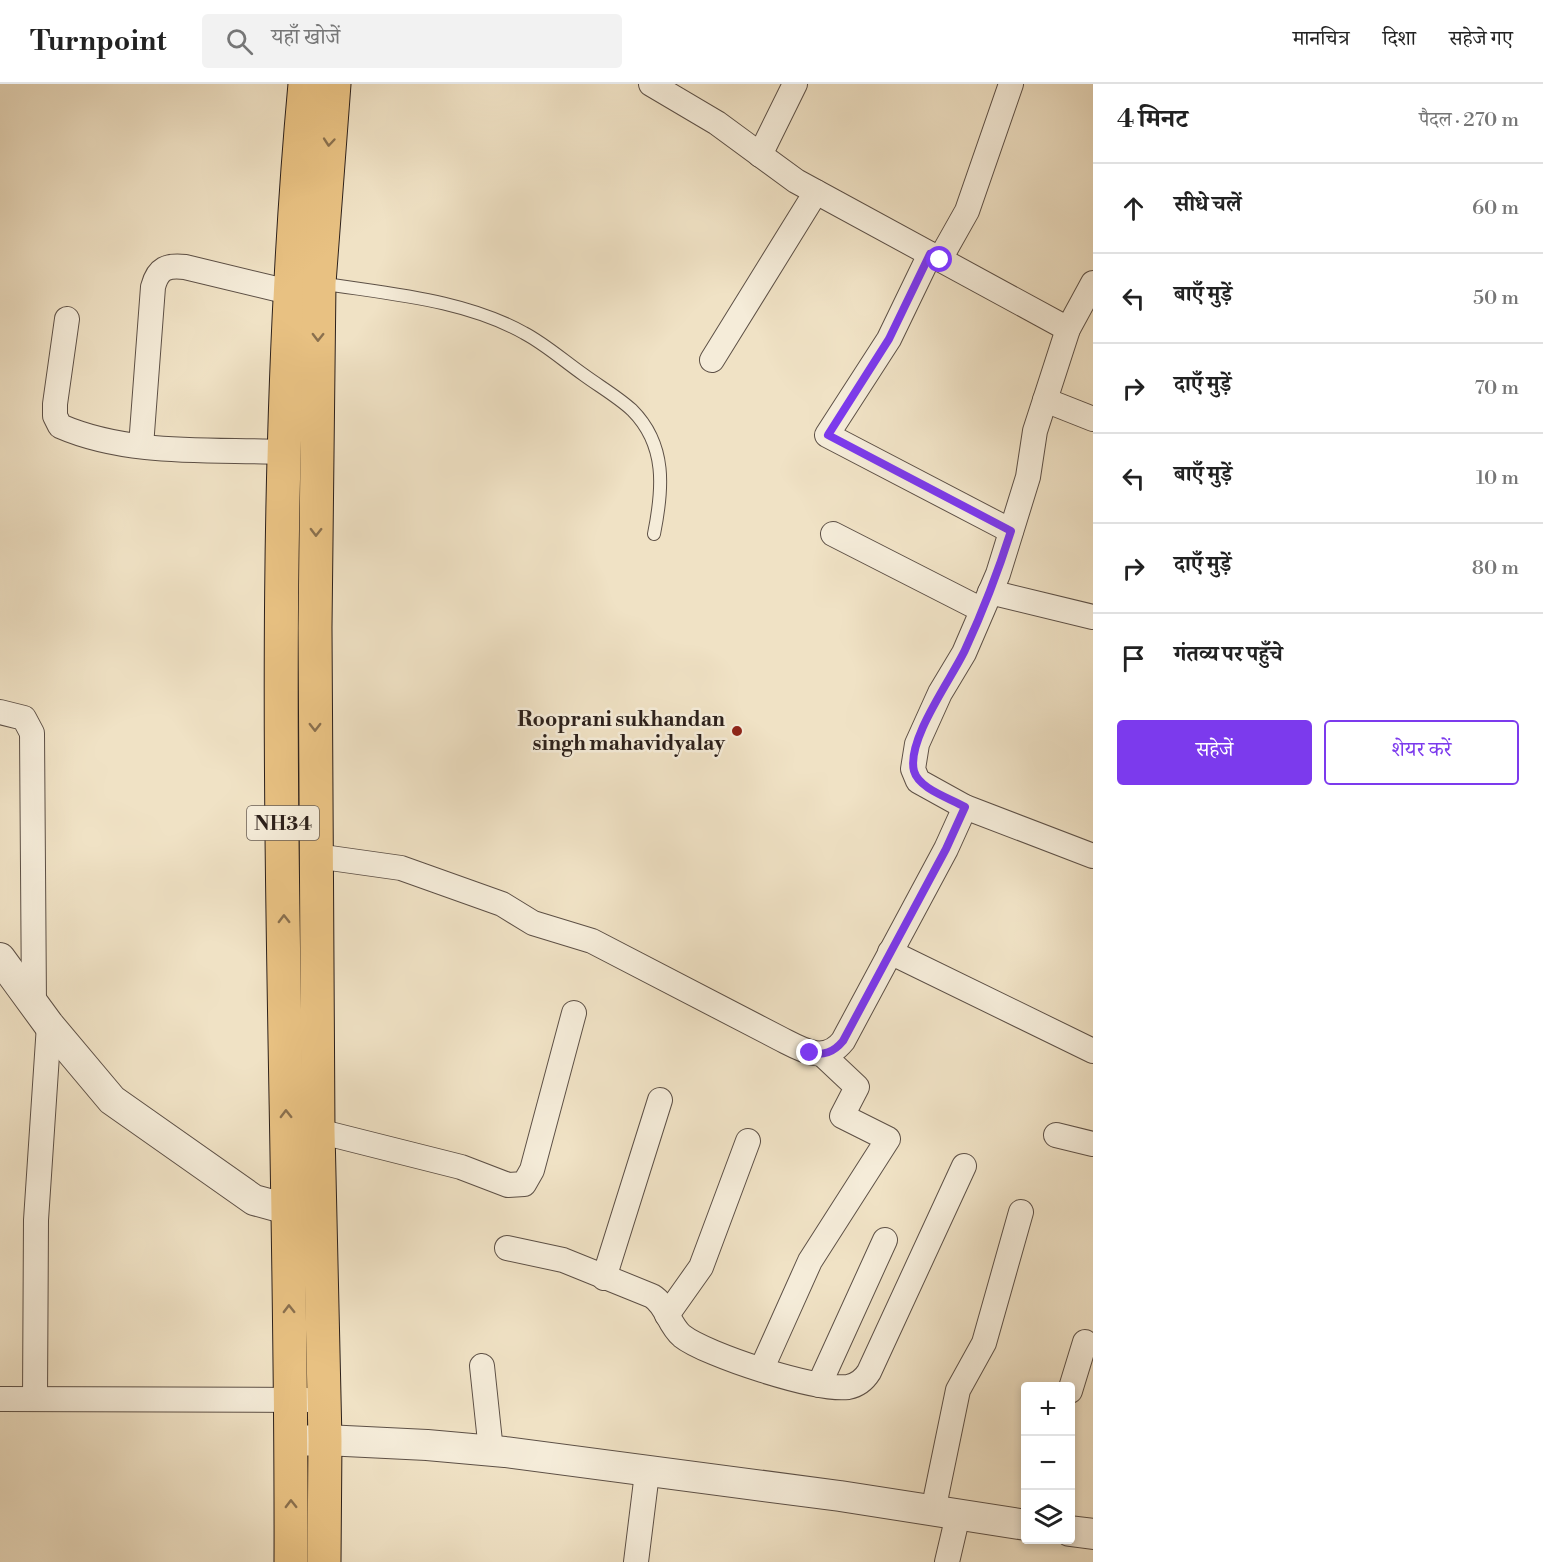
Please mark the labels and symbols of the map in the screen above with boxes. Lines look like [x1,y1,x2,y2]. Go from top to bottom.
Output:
one-way arrow [323,138,336,147]
route start [926,246,952,272]
one-way arrow [312,332,324,341]
one-way arrow [309,527,322,536]
place label: Rooprani sukhandan singh mahavidyalay [517,707,725,757]
one-way arrow [309,722,322,731]
marker: Rooprani sukhandan singh mahavidyalay [730,724,744,738]
road number: NH34 [247,806,319,840]
one-way arrow [278,914,290,923]
route end [796,1039,822,1065]
one-way arrow [280,1109,292,1118]
one-way arrow [282,1304,295,1313]
one-way arrow [285,1499,297,1508]

